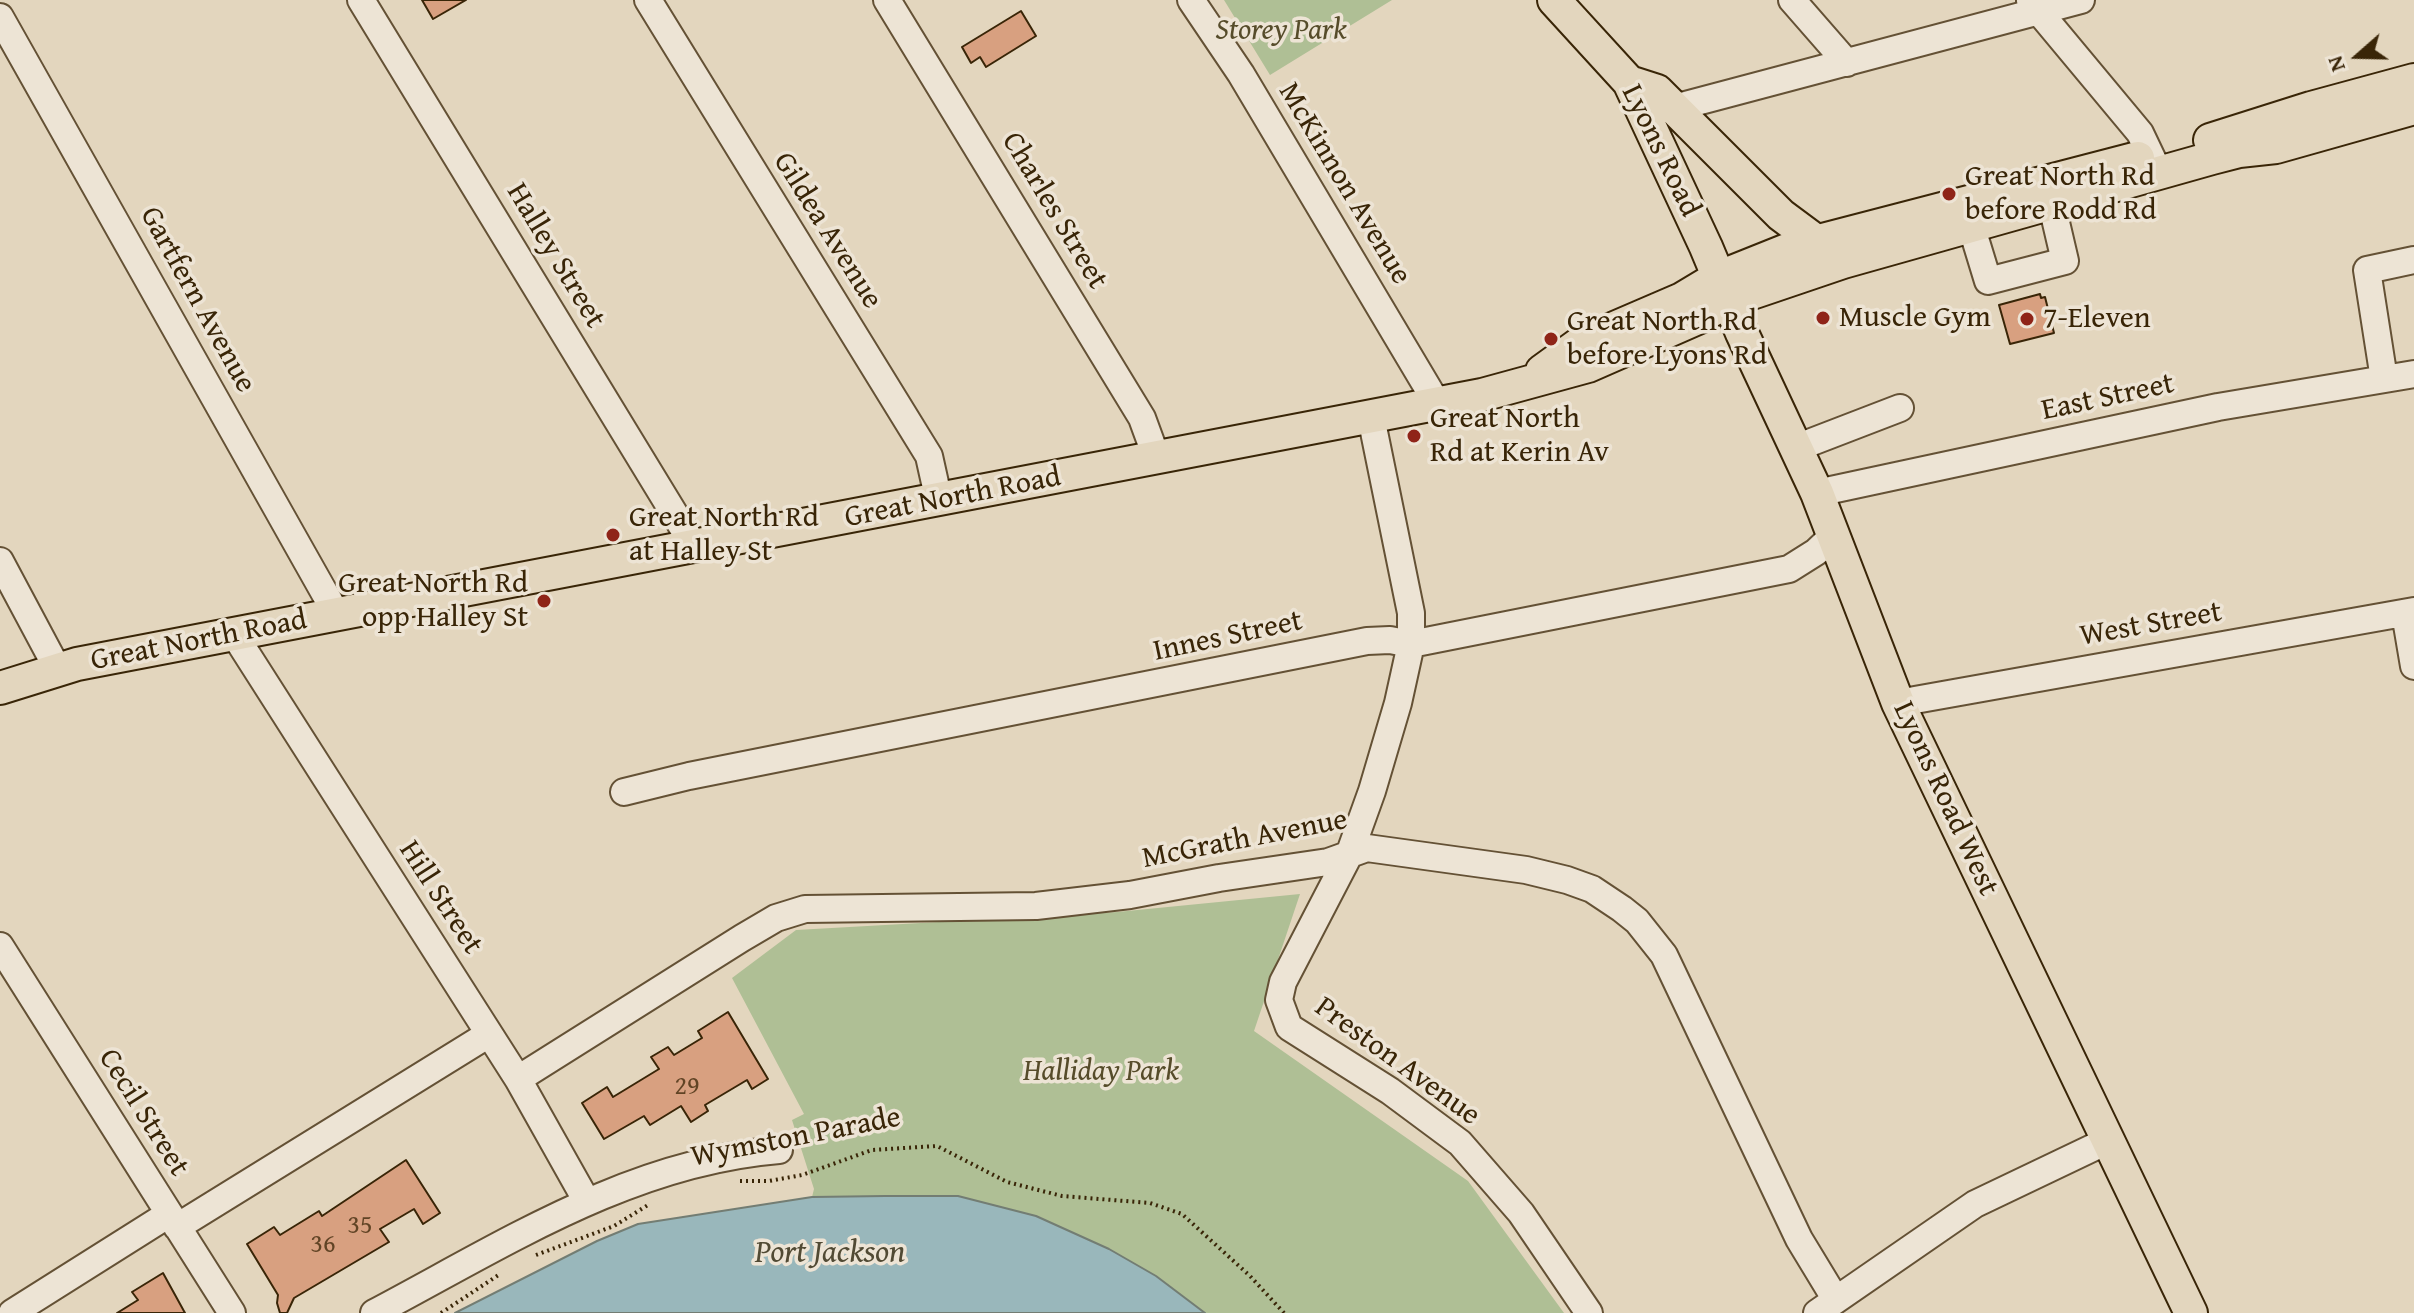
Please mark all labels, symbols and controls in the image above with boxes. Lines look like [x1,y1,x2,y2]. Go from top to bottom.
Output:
park label: Storey Park [1215,13,1347,49]
north arrow [2318,16,2398,96]
text: N [2318,52,2353,77]
street label: McKinnon Avenue [1270,77,1418,291]
street label: Lyons Road [1613,79,1707,223]
street label: Charles Street [993,126,1115,296]
street label: Gildea Avenue [765,146,889,316]
place label: Great North Rd before Rodd Rd [1965,159,2157,230]
street label: Halley Street [498,177,612,335]
marker: Great North Rd before Rodd Rd [1940,185,1958,203]
street label: Gartfern Avenue [131,201,263,399]
place label: Muscle Gym [1839,300,1991,336]
place label: 7-Eleven [2043,301,2151,337]
place label: Great North Rd before Lyons Rd [1567,304,1767,374]
marker: Muscle Gym [1814,309,1832,327]
marker: 7-Eleven [2018,310,2036,328]
marker: Great North Rd before Lyons Rd [1542,330,1560,348]
street label: East Street [2039,366,2177,430]
place label: Great North Rd at Kerin Av [1430,401,1609,472]
marker: Great North Rd at Kerin Av [1405,427,1423,445]
street label: Great North Road [842,459,1064,537]
place label: Great North Rd at Halley St [629,500,819,570]
marker: Great North Rd at Halley St [604,526,622,544]
place label: Great North Rd opp Halley St [338,566,528,636]
marker: Great North Rd opp Halley St [535,592,553,610]
street label: West Street [2077,595,2225,655]
street label: Great North Road [88,602,310,680]
street label: Innes Street [1150,604,1306,670]
street label: Lyons Road West [1884,696,2006,902]
street label: McGrath Avenue [1139,802,1351,878]
street label: Hill Street [390,835,490,961]
street label: Preston Avenue [1307,990,1487,1134]
street label: Cecil Street [90,1043,196,1183]
park label: Halliday Park [1023,1054,1179,1090]
house number: 29 [674,1071,700,1103]
street label: Wymston Parade [688,1100,904,1176]
house number: 35 [347,1210,373,1242]
house number: 36 [310,1229,336,1261]
water label: Port Jackson [755,1235,905,1273]

